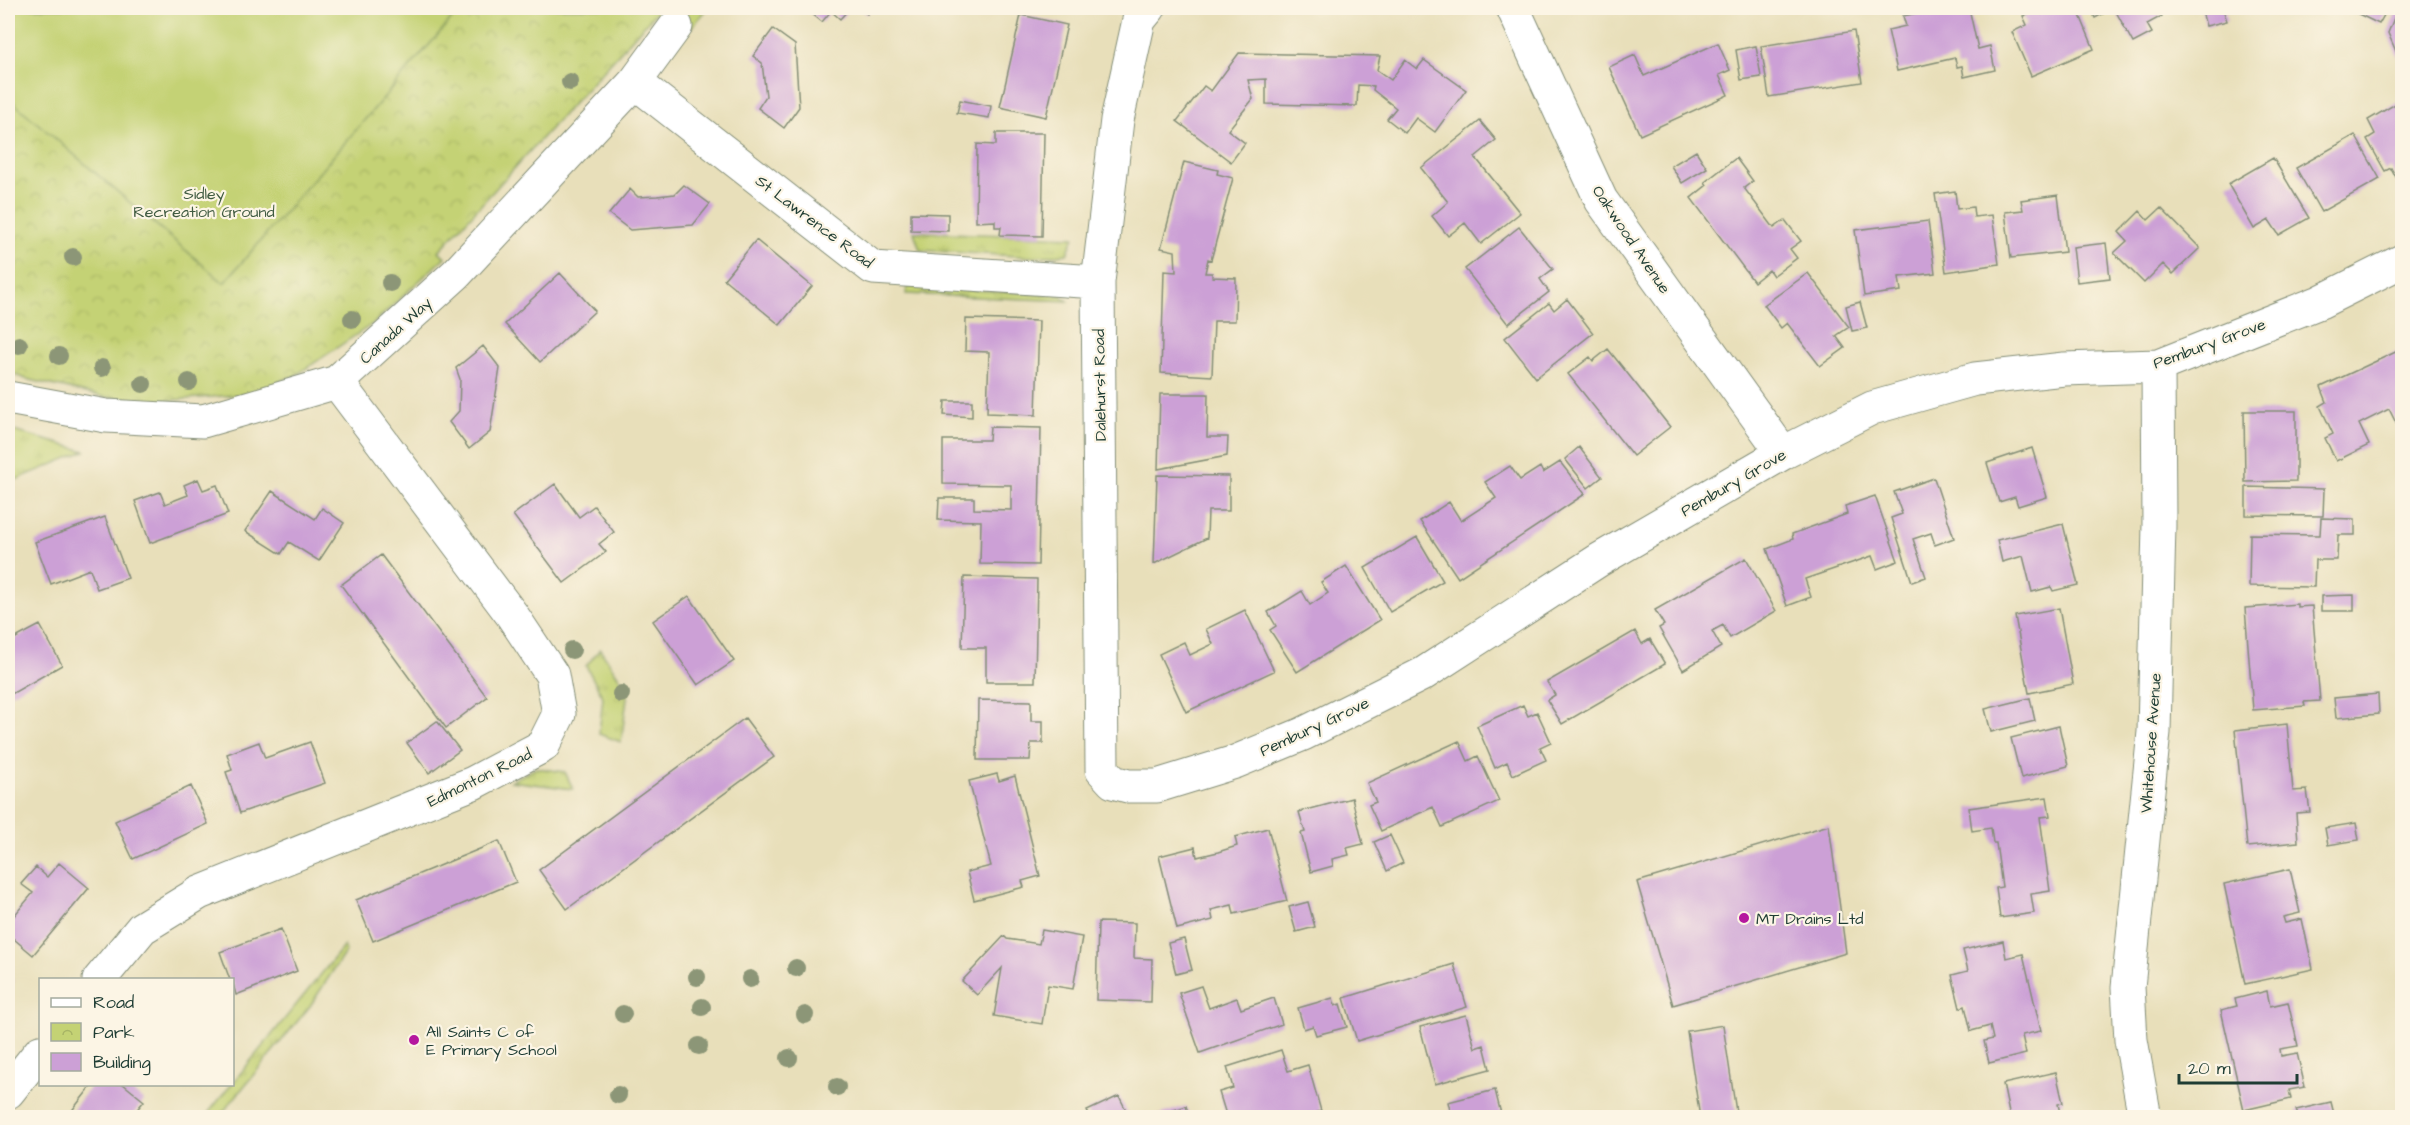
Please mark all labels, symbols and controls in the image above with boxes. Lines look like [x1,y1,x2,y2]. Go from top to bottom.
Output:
street label: St Lawrence Road [751,170,878,274]
street label: Oakwood Avenue [1587,181,1676,298]
park label: Sidley Recreation Ground [133,183,275,223]
street label: Canada Way [355,292,437,370]
street label: Pembury Grove [2150,313,2269,375]
street label: Dalehurst Road [1088,329,1112,441]
street label: Pembury Grove [1677,444,1791,523]
street label: Whitehouse Avenue [2135,672,2167,814]
street label: Pembury Grove [1256,692,1373,763]
street label: Edmonton Road [423,743,535,813]
place label: MT Drains Ltd [1756,908,1864,930]
marker: MT Drains Ltd [1737,911,1751,925]
legend [39,978,234,1086]
text: Road [93,990,134,1015]
text: Park [93,1020,135,1045]
place label: All Saints C of E Primary School [426,1021,557,1062]
marker: All Saints C of E Primary School [407,1033,421,1047]
scale bar [2179,1047,2298,1085]
text: Building [93,1050,151,1076]
text: 20 m [2188,1056,2231,1081]

